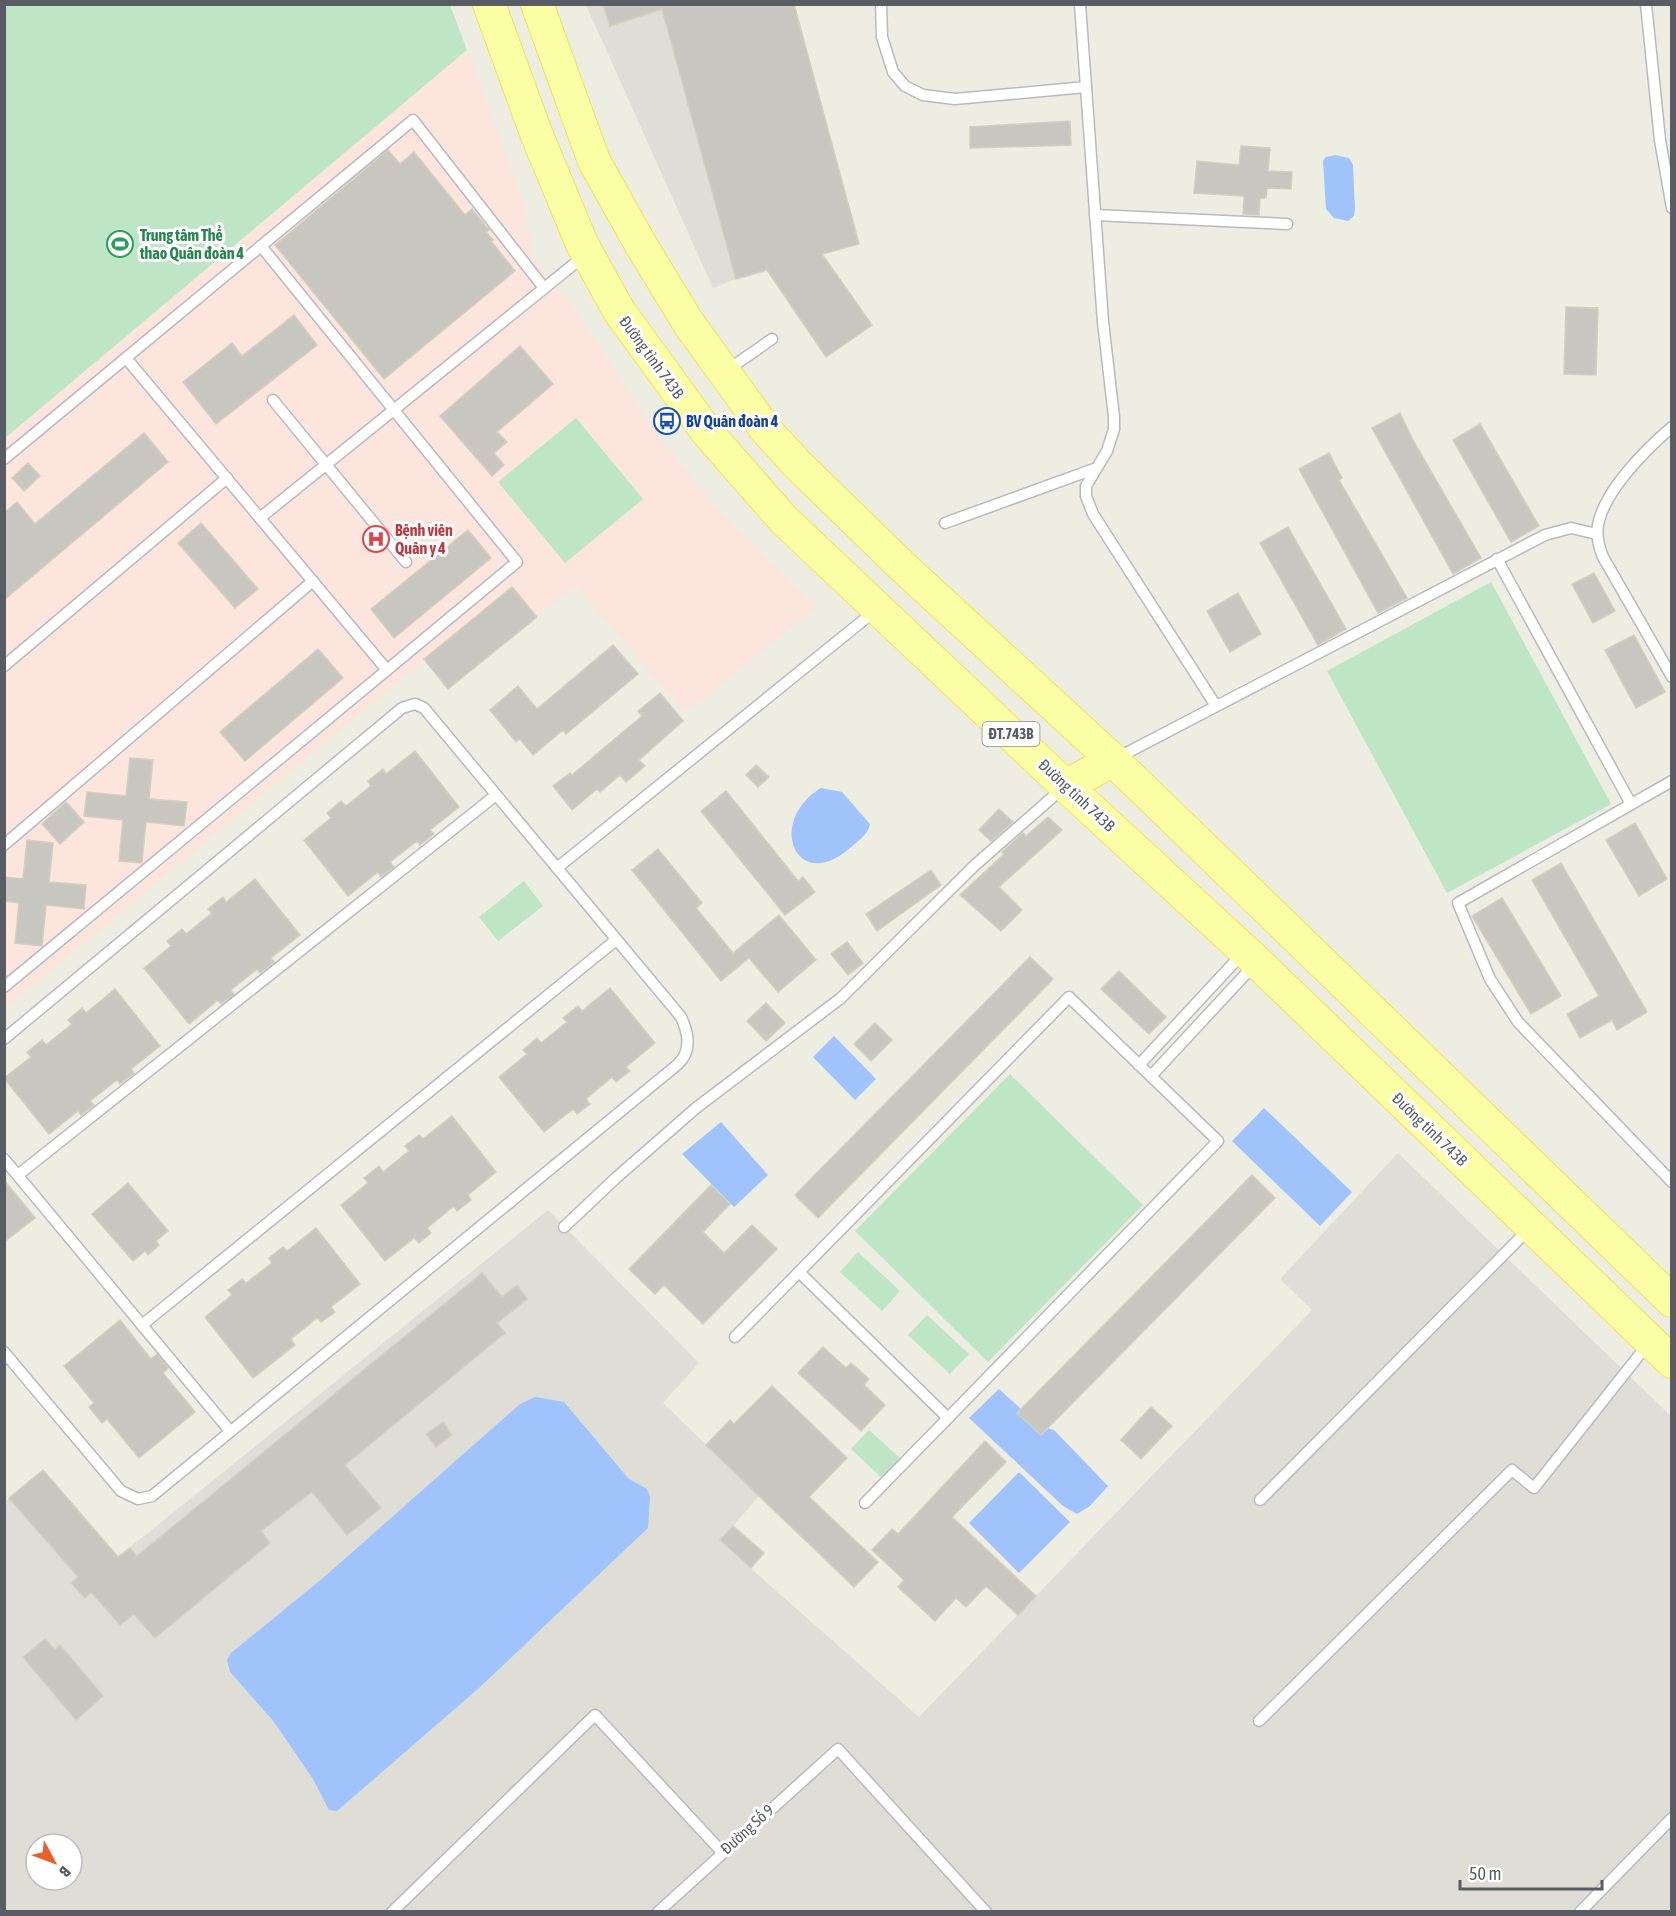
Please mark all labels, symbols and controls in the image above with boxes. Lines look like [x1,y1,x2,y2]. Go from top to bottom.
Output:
place label: Trung tâm Thể thao Quân đoàn 4 [139,225,245,262]
sports icon: Trung tâm Thể thao Quân đoàn 4 [105,229,135,259]
street label: Đường tỉnh 743B [615,312,688,403]
bus stop icon: BV Quân đoàn 4 [652,406,682,436]
place label: BV Quân đoàn 4 [686,412,779,430]
place label: Bệnh viên Quân y 4 [395,521,453,557]
hospital icon: Bệnh viên Quân y 4 [361,524,391,554]
road number: ĐT.743B [982,722,1040,746]
street label: Đường tỉnh 743B [1035,755,1119,836]
street label: Đường tỉnh 743B [1388,1089,1472,1170]
street label: Đường Số 9 [716,1800,778,1858]
north arrow [24,1832,84,1892]
scale bar [1460,1853,1602,1891]
text: B [56,1863,75,1881]
text: 50 m [1469,1863,1501,1884]

